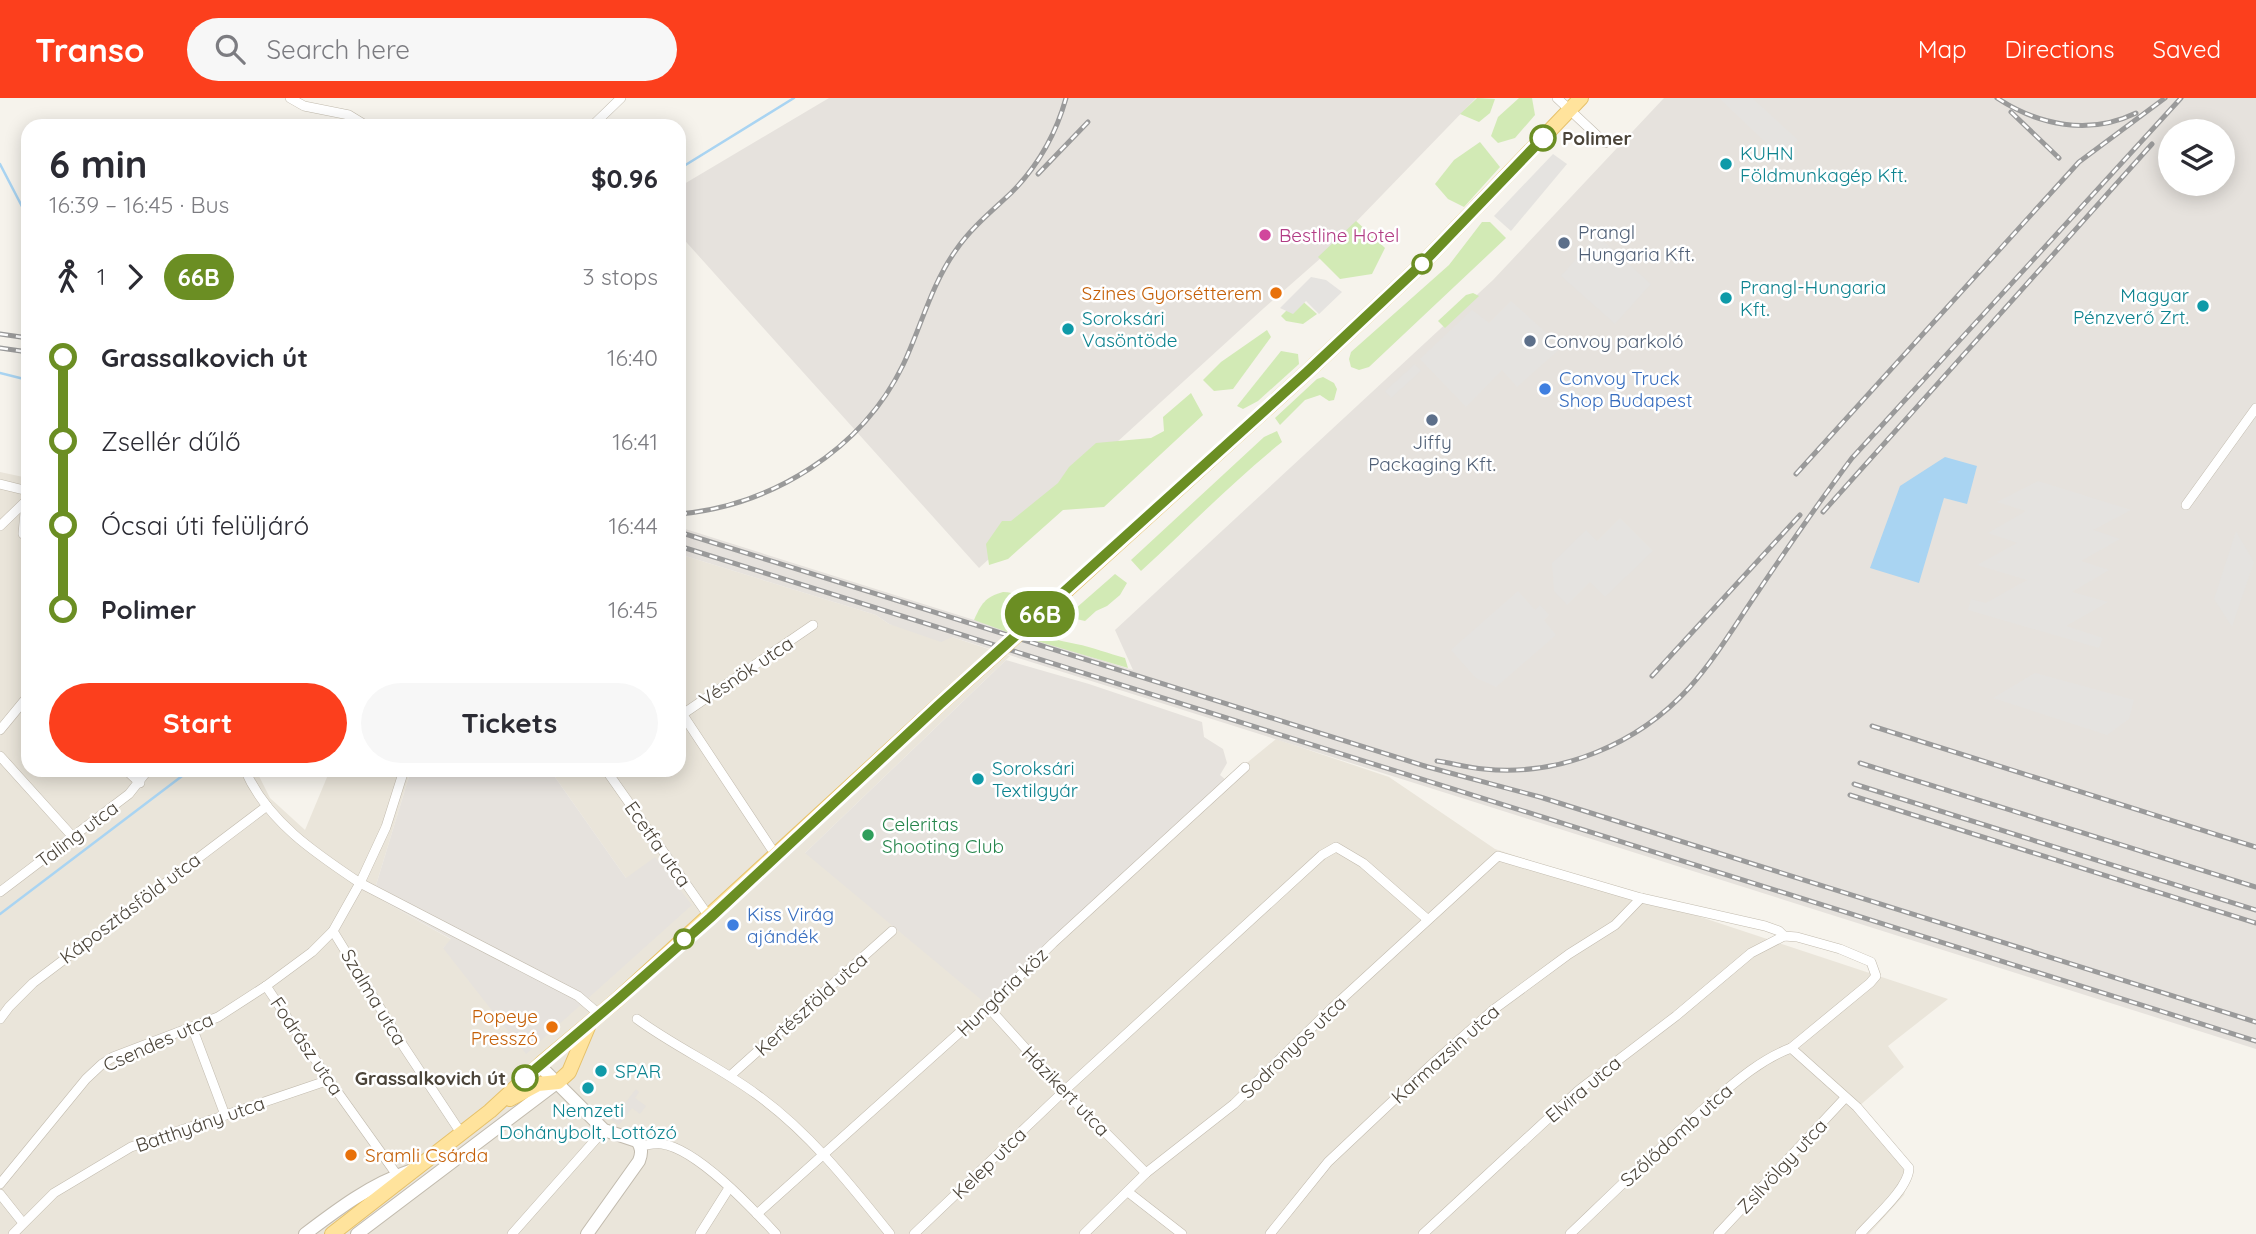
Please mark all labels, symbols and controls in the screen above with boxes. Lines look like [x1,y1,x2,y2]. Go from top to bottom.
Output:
search box [187,18,677,81]
text: Transo [35,29,145,70]
icon: search [211,30,249,68]
text: Search here [267,33,410,66]
text: Map [1918,34,1967,64]
text: Directions [2005,34,2115,64]
text: Saved [2153,34,2221,64]
map controls [2158,119,2235,196]
button: layers [2158,119,2235,196]
marker: Polimer [1530,125,1556,151]
place label: Polimer [1562,126,1632,150]
text: 6 min [49,140,147,188]
place label: KUHN Földmunkagép Kft. [1740,141,1907,187]
marker: KUHN Földmunkagép Kft. [1718,156,1734,172]
text: $0.96 [591,162,658,195]
text: 16:39 – 16:45 · Bus [49,190,229,219]
place label: Prangl Hungaria Kft. [1578,220,1694,266]
place label: Bestline Hotel [1279,223,1399,247]
marker: Bestline Hotel [1257,227,1273,243]
marker: Prangl Hungaria Kft. [1556,235,1572,251]
unlabelled marker [1412,254,1432,274]
icon: walk [49,258,87,296]
icon: forward [116,258,154,296]
text: 1 [97,262,106,291]
text: 66B [178,262,220,292]
text: 3 stops [583,262,658,291]
place label: Prangl-Hungaria Kft. [1740,275,1886,321]
place label: Szines Gyorsétterem [1082,281,1262,305]
place label: Magyar Pénzverő Zrt. [2073,283,2190,329]
marker: Szines Gyorsétterem [1268,285,1284,301]
marker: Prangl-Hungaria Kft. [1718,290,1734,306]
marker: Magyar Pénzverő Zrt. [2195,298,2211,314]
place label: Soroksári Vasöntöde [1082,306,1177,352]
marker: Soroksári Vasöntöde [1060,321,1076,337]
place label: Convoy parkoló [1544,329,1684,353]
marker: Convoy parkoló [1522,333,1538,349]
text: Grassalkovich út [101,341,308,374]
text: 16:40 [607,343,658,372]
place label: Convoy Truck Shop Budapest [1559,366,1692,412]
marker: Convoy Truck Shop Budapest [1537,381,1553,397]
marker: Jiffy Packaging Kft. [1424,412,1440,428]
text: Zsellér dűlő [101,425,241,458]
text: 16:41 [612,427,658,456]
place label: Jiffy Packaging Kft. [1368,430,1496,476]
text: Ócsai úti felüljáró [101,509,309,542]
text: 16:44 [609,511,658,540]
line badge: 66B [1000,591,1080,637]
text: Polimer [101,593,196,626]
text: 16:45 [608,595,658,624]
text: 66B [1019,599,1061,629]
street label: Vésnök utca [694,631,798,711]
button: Start [49,683,347,763]
button: Tickets [361,683,658,763]
place label: Soroksári Textilgyár [992,756,1079,802]
marker: Soroksári Textilgyár [970,771,986,787]
street label: Taling utca [31,796,123,872]
street label: Ecetfa utca [620,796,696,892]
place label: Celeritas Shooting Club [882,812,1004,858]
marker: Celeritas Shooting Club [860,827,876,843]
street label: Káposztásföld utca [55,847,205,969]
place label: Kiss Virág ajándék [747,902,834,948]
marker: Kiss Virág ajándék [725,917,741,933]
unlabelled marker [674,929,694,949]
street label: Hungária köz [951,943,1053,1041]
street label: Szalma utca [336,944,412,1050]
street label: Kertészföld utca [750,947,872,1061]
street label: Sodronyos utca [1235,991,1351,1103]
street label: Fodrász utca [265,992,349,1100]
street label: Karmazsin utca [1386,999,1504,1109]
place label: Popeye Presszó [471,1004,538,1050]
street label: Csendes utca [99,1007,217,1077]
marker: Popeye Presszó [544,1019,560,1035]
street label: Házikert utca [1017,1041,1115,1141]
street label: Elvira utca [1540,1051,1626,1127]
place label: SPAR [615,1059,661,1083]
marker: SPAR [593,1063,609,1079]
marker: Grassalkovich út [512,1065,538,1091]
place label: Grassalkovich út [355,1066,506,1090]
street label: Szőlődomb utca [1615,1078,1737,1192]
marker: Nemzeti Dohánybolt, Lottózó [580,1080,596,1096]
street label: Batthyány utca [132,1091,268,1157]
place label: Nemzeti Dohánybolt, Lottózó [499,1098,677,1144]
street label: Zsilvölgy utca [1732,1114,1832,1218]
street label: Kelep utca [947,1122,1031,1204]
place label: Sramli Csárda [365,1143,488,1167]
marker: Sramli Csárda [343,1147,359,1163]

